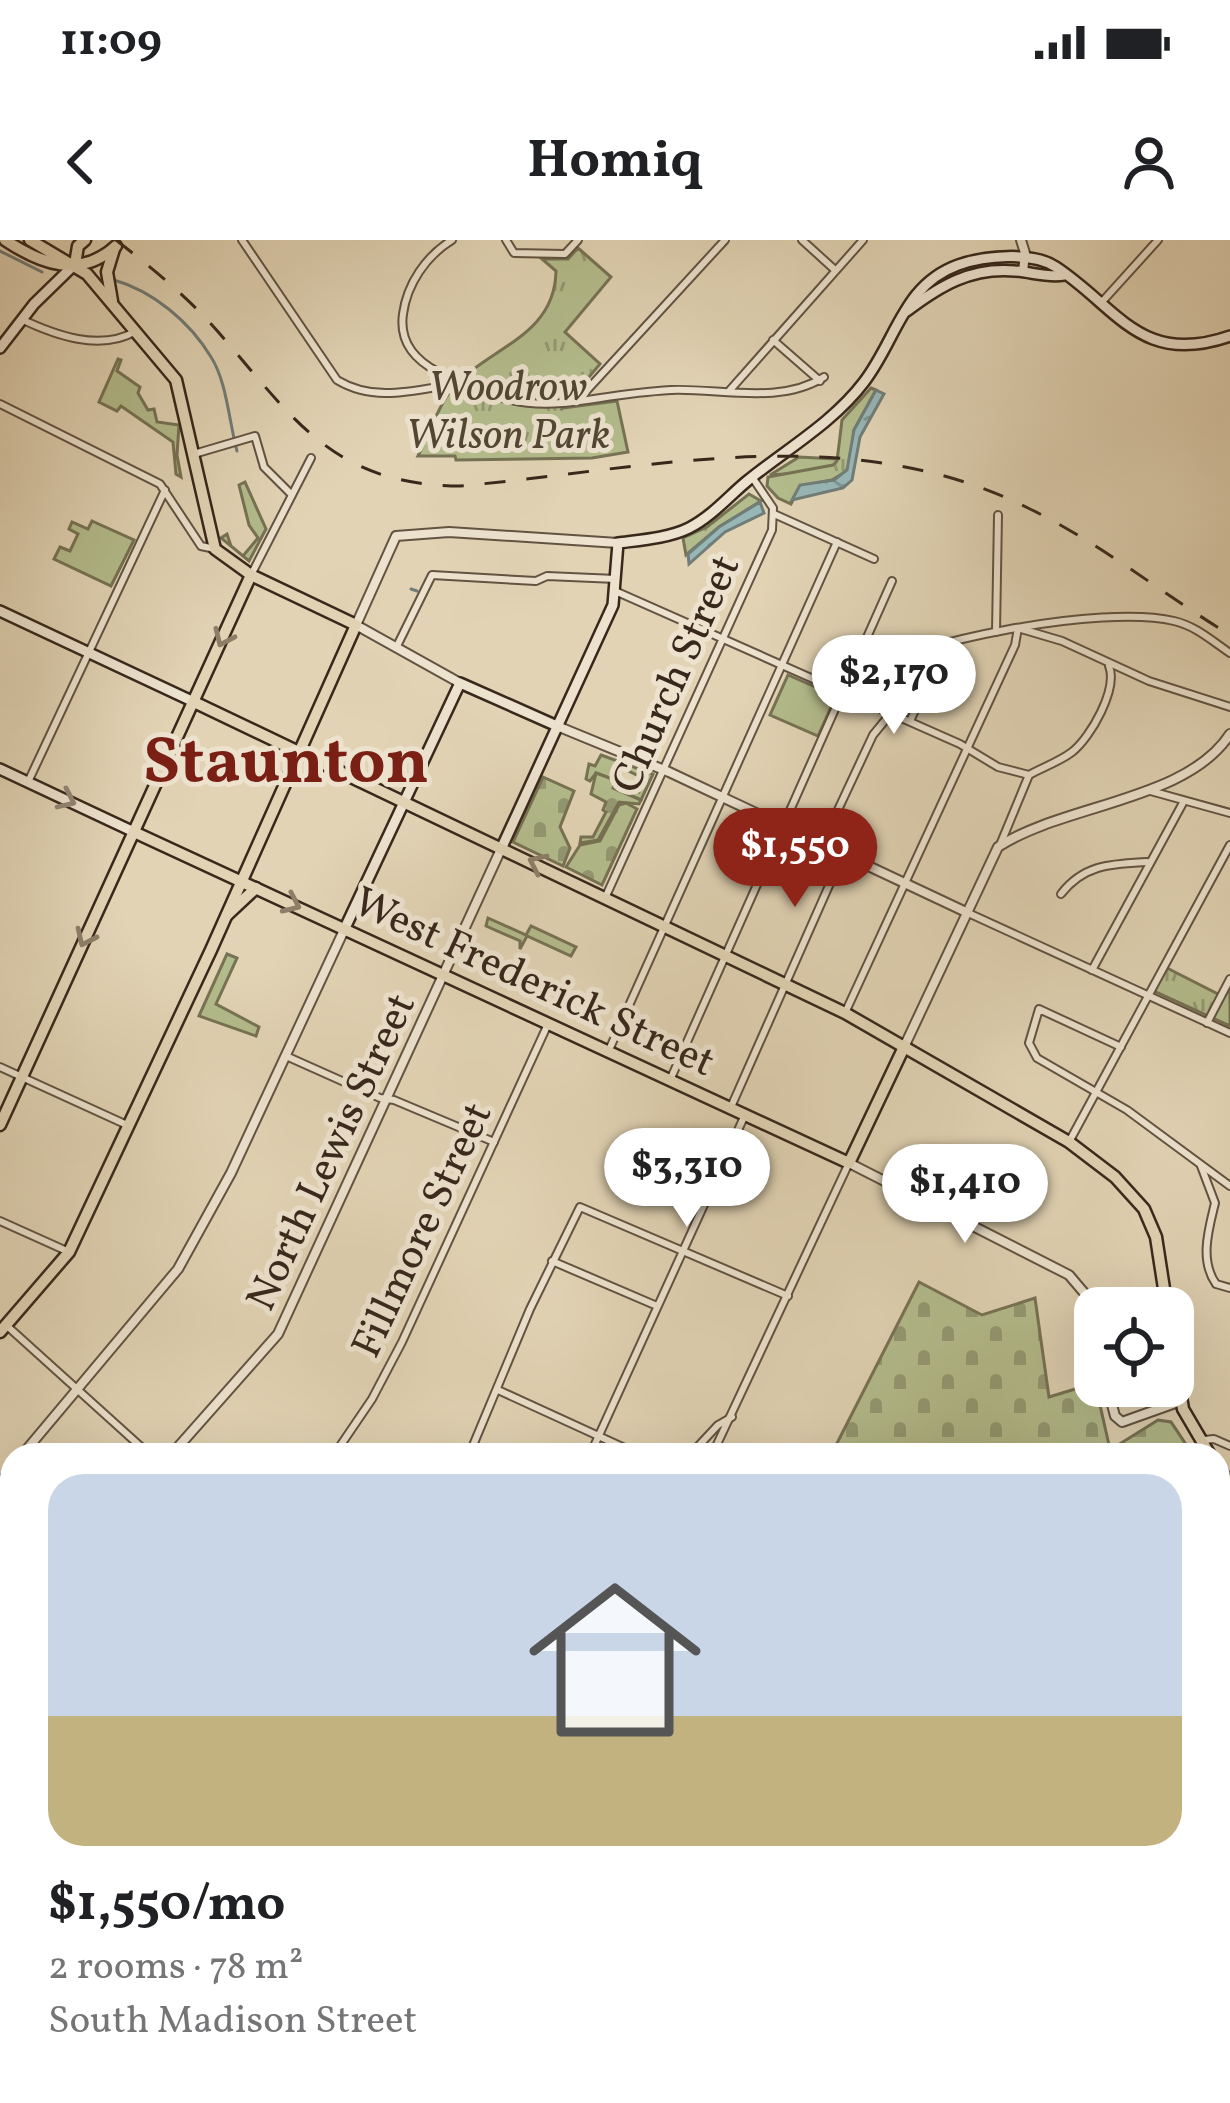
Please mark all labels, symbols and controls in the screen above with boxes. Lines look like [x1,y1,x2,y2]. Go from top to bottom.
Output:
text: 11:09 [60,11,162,74]
text: Homiq [527,125,703,200]
icon: back [48,129,114,195]
icon: person [1116,129,1182,195]
park label: Woodrow Wilson Park [406,360,610,467]
street label: Church Street [599,546,757,803]
one-way arrow [213,626,237,647]
pin: $2,170 [796,635,992,737]
text: $2,170 [839,647,949,701]
district label: Staunton [143,719,429,811]
one-way arrow [55,786,76,810]
pin: $1,550 [697,808,893,910]
text: $1,550 [740,820,850,874]
one-way arrow [528,854,549,877]
street label: West Frederick Street [343,874,723,1094]
one-way arrow [280,890,301,914]
one-way arrow [76,926,100,947]
street label: North Lewis Street [234,985,432,1321]
street label: Fillmore Street [339,1094,509,1368]
pin: $3,310 [589,1128,785,1230]
text: $3,310 [631,1140,743,1194]
pin: $1,410 [867,1144,1063,1246]
text: $1,410 [909,1156,1021,1210]
map controls [1074,1287,1194,1407]
button: locate [1074,1287,1194,1407]
icon: home [507,1552,723,1768]
text: $1,550/mo [48,1870,285,1941]
text: 2 rooms · 78 m² [48,1941,303,1995]
text: South Madison Street [48,1995,417,2049]

